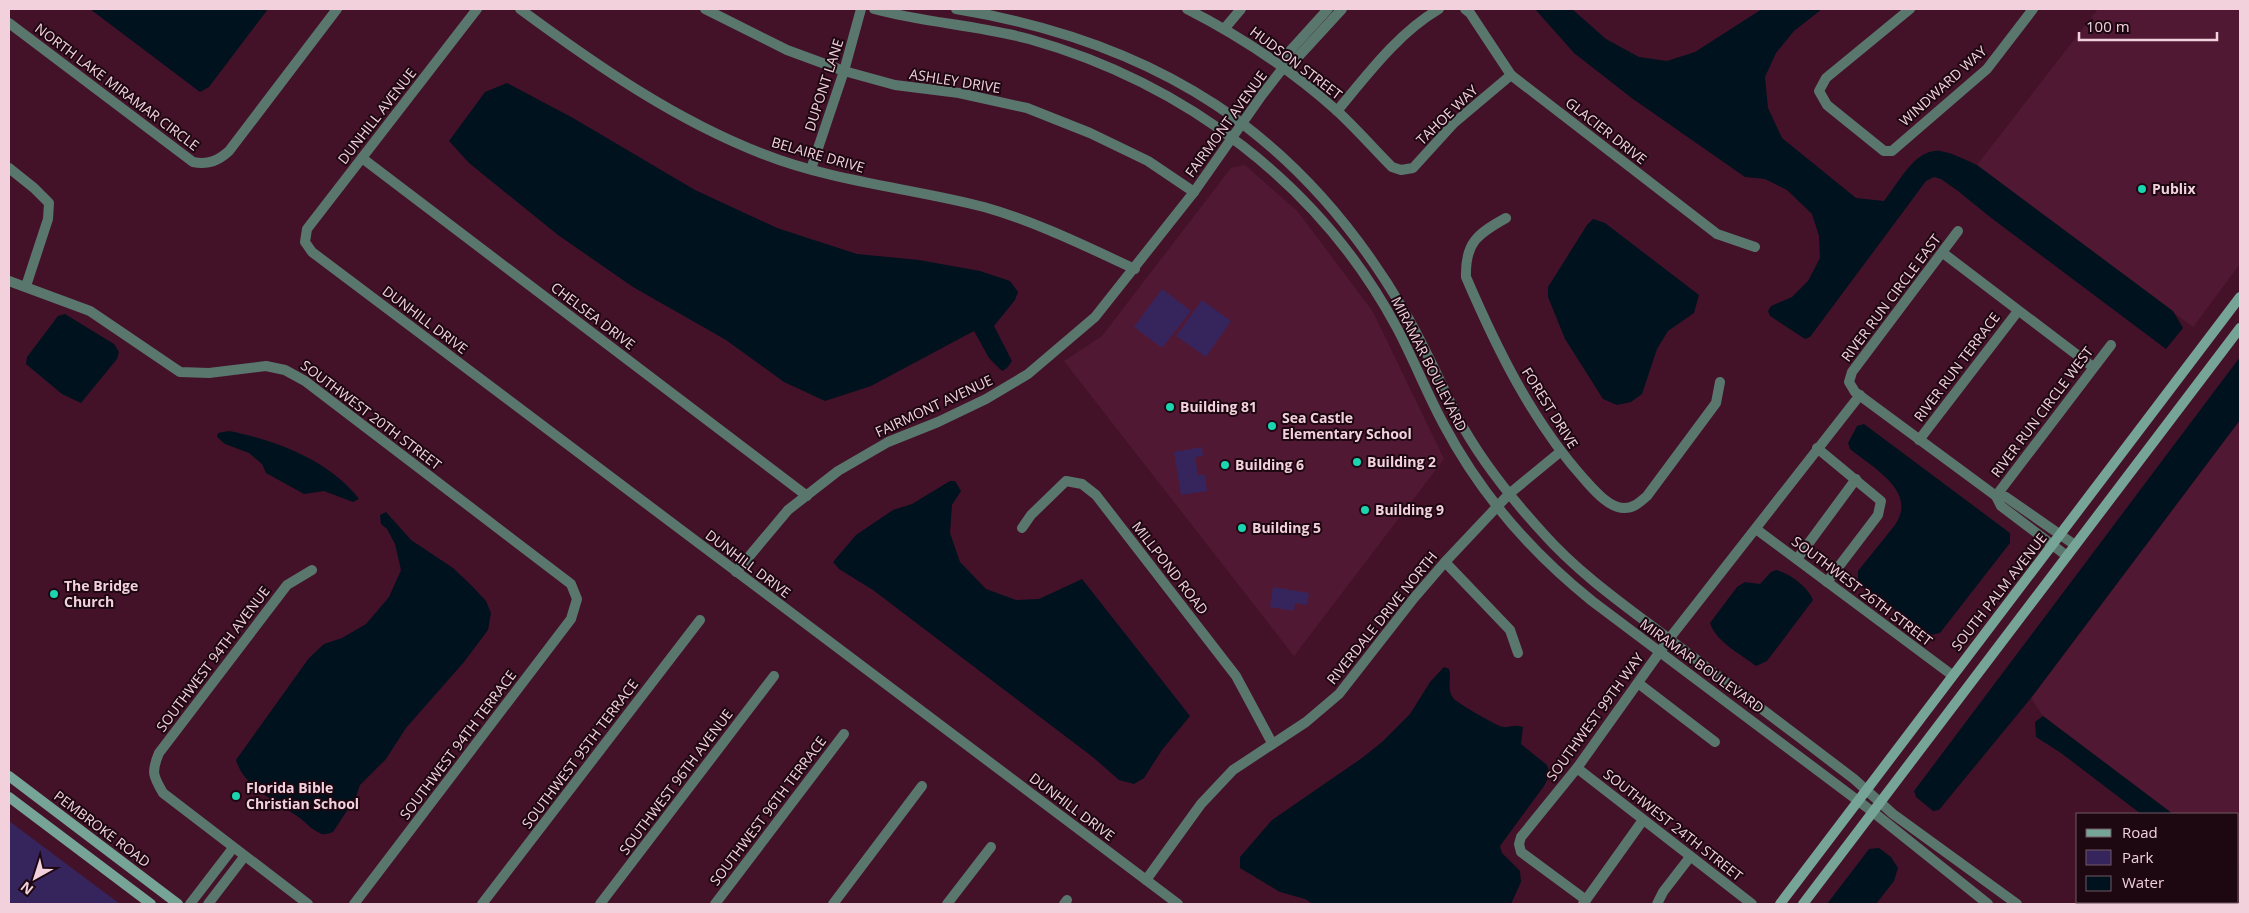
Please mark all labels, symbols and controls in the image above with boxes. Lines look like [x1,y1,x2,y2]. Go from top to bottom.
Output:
scale bar [2079,10,2216,42]
text: 100 m [2086,16,2130,36]
street label: NORTH LAKE MIRAMAR CIRCLE [31,19,203,155]
street label: HUDSON STREET [1246,22,1346,104]
street label: DUPONT LANE [800,36,847,133]
street label: WINDWARD WAY [1895,41,1991,130]
street label: DUNHILL AVENUE [333,64,420,168]
street label: ASHLEY DRIVE [908,64,1002,97]
street label: FAIRMONT AVENUE [1180,67,1271,181]
street label: TAHOE WAY [1412,80,1482,149]
street label: GLACIER DRIVE [1562,93,1651,168]
street label: BELAIRE DRIVE [769,132,867,177]
place label: Publix [2152,179,2196,198]
marker: Publix [2136,183,2148,195]
street label: RIVER RUN CIRCLE EAST [1836,230,1945,365]
street label: CHELSEA DRIVE [547,278,639,354]
street label: DUNHILL DRIVE [379,281,472,358]
street label: MIRAMAR BOULEVARD [1387,293,1472,434]
street label: RIVER RUN TERRACE [1909,308,2004,425]
street label: RIVER RUN CIRCLE WEST [1986,342,2097,481]
street label: SOUTHWEST 20TH STREET [297,355,446,474]
street label: FOREST DRIVE [1518,364,1583,452]
street label: FAIRMONT AVENUE [872,370,996,441]
place label: Building 81 [1180,397,1257,416]
marker: Building 81 [1164,401,1176,413]
place label: Sea Castle Elementary School [1282,408,1412,443]
marker: Sea Castle Elementary School [1266,420,1278,432]
place label: Building 2 [1367,452,1436,471]
place label: Building 6 [1235,455,1304,474]
marker: Building 2 [1351,456,1363,468]
marker: Building 6 [1219,459,1231,471]
place label: Building 9 [1375,500,1444,519]
marker: Building 9 [1359,504,1371,516]
street label: MILLPOND ROAD [1128,517,1213,618]
place label: Building 5 [1252,518,1321,537]
marker: Building 5 [1236,522,1248,534]
street label: DUNHILL DRIVE [702,525,795,602]
street label: SOUTH PALM AVENUE [1947,529,2051,655]
street label: SOUTHWEST 26TH STREET [1788,531,1937,650]
street label: RIVERDALE DRIVE NORTH [1322,547,1441,688]
place label: The Bridge Church [64,576,138,611]
street label: SOUTHWEST 94TH AVENUE [152,582,274,735]
marker: The Bridge Church [48,588,60,600]
street label: MIRAMAR BOULEVARD [1636,614,1768,717]
street label: SOUTHWEST 99TH WAY [1542,649,1648,785]
street label: SOUTHWEST 94TH TERRACE [395,666,520,823]
street label: SOUTHWEST 95TH TERRACE [517,675,642,832]
street label: SOUTHWEST 96TH AVENUE [615,705,737,858]
street label: SOUTHWEST 96TH TERRACE [705,732,830,889]
street label: SOUTHWEST 24TH STREET [1600,764,1747,885]
street label: DUNHILL DRIVE [1026,768,1119,845]
place label: Florida Bible Christian School [246,778,359,813]
street label: PEMBROKE ROAD [50,786,154,871]
marker: Florida Bible Christian School [230,790,242,802]
legend [2076,813,2239,903]
text: Road [2122,822,2158,842]
text: Park [2122,847,2153,867]
north arrow [10,853,60,903]
text: Water [2122,872,2164,892]
text: N [16,878,37,899]

